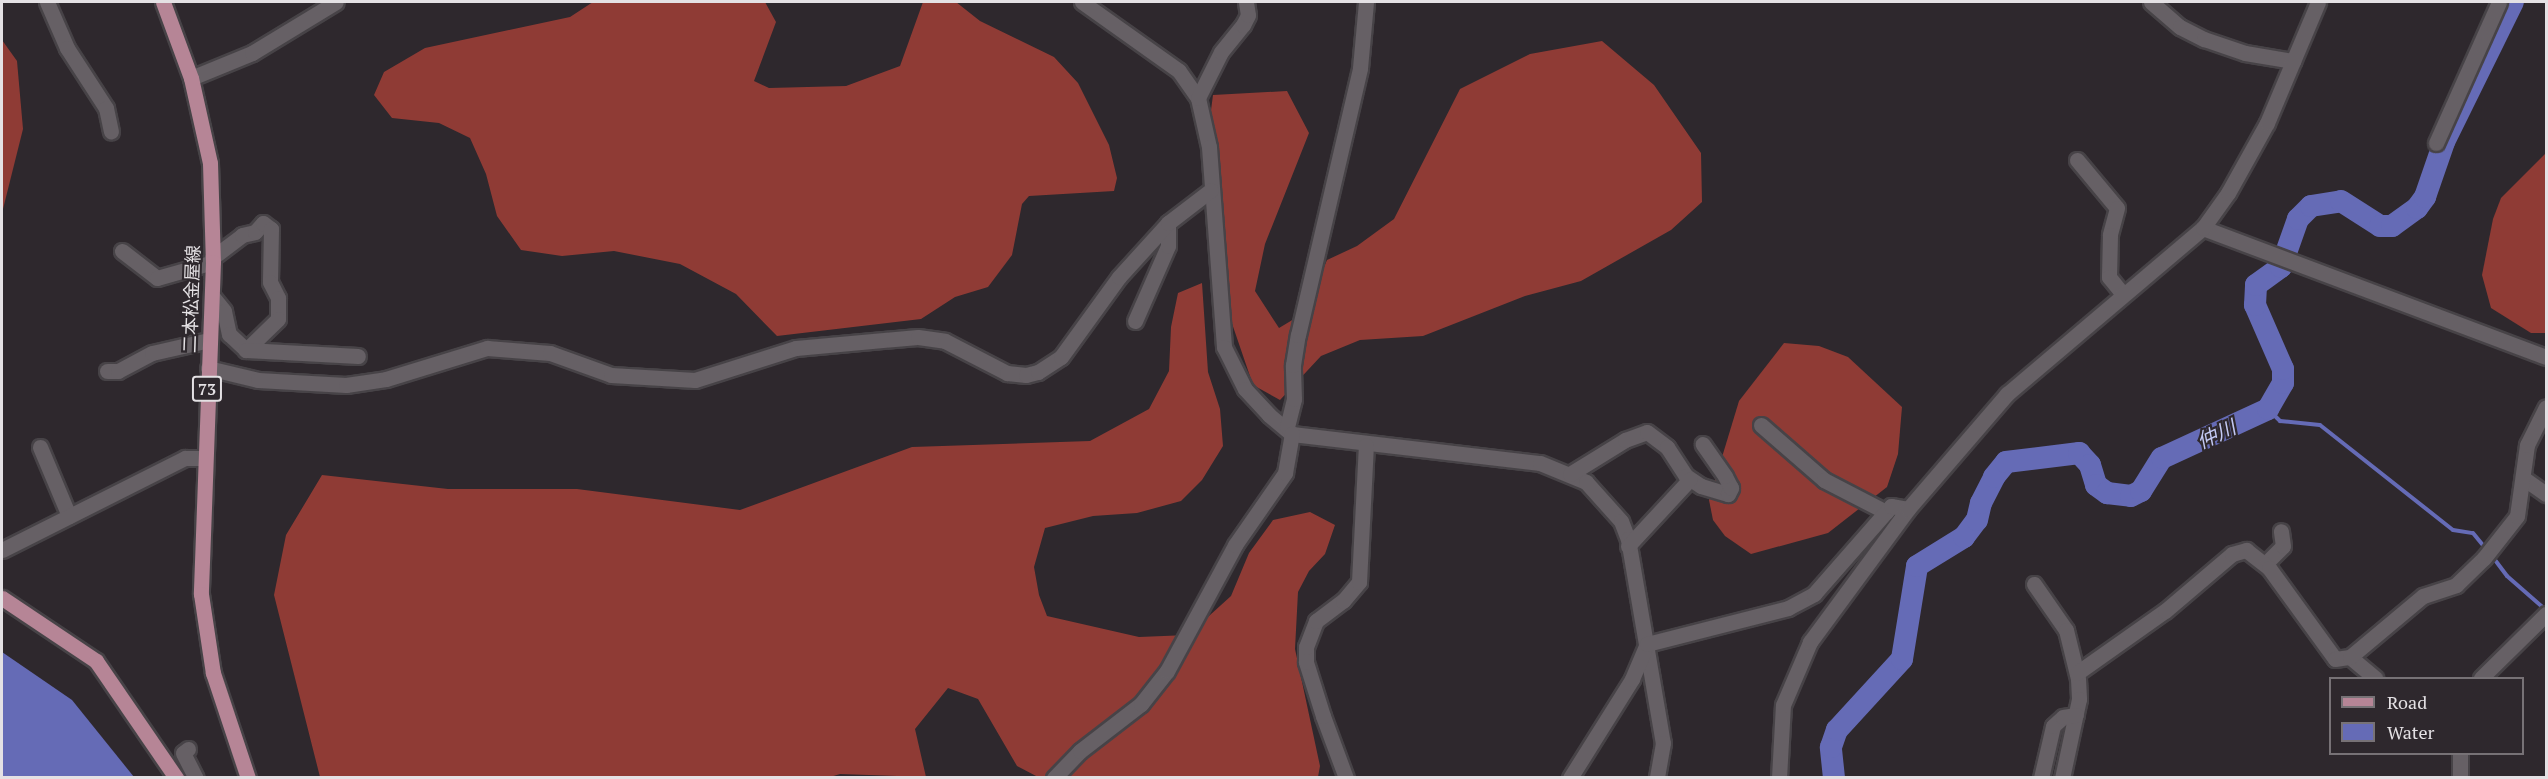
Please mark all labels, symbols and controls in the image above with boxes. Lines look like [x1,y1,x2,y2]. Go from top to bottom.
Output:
street label: 二本松金屋線 [178,245,204,353]
road number: 73 [190,376,224,402]
water label: 仲川 [2193,415,2239,453]
legend [2329,677,2524,755]
text: Road [2387,690,2427,714]
text: Water [2387,720,2434,744]

